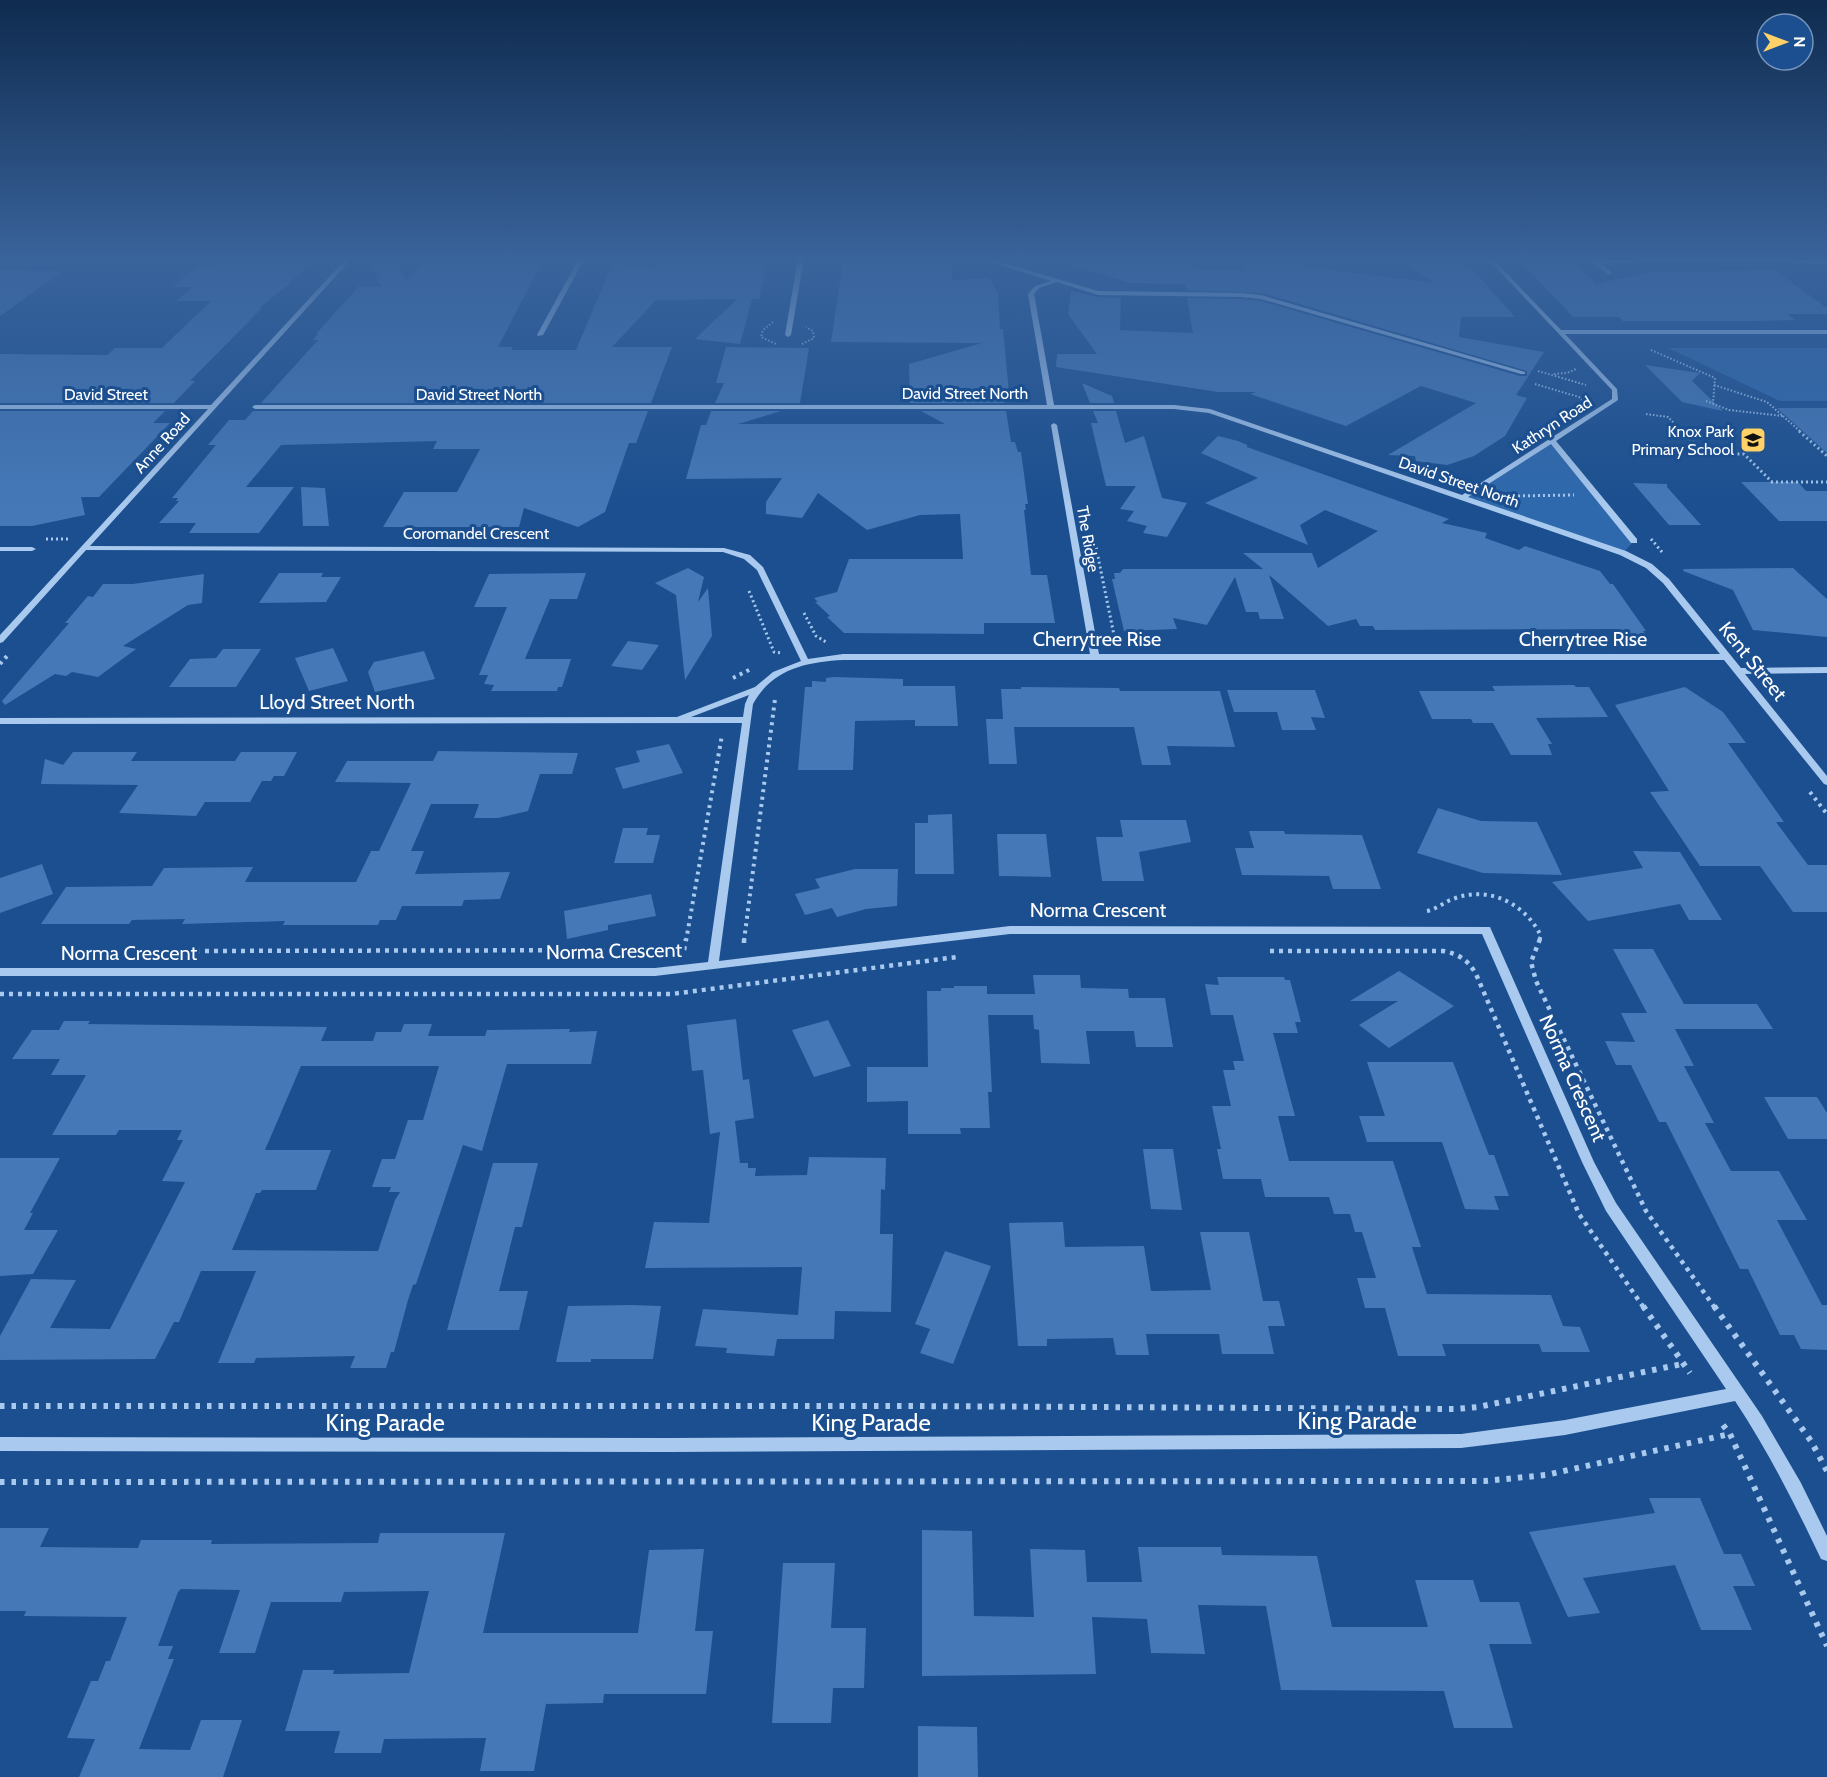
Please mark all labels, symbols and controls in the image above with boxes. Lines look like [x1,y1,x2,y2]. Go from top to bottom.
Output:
north arrow [1755,12,1815,72]
text: N [1790,36,1809,48]
street label: David Street North [902,384,1028,403]
street label: David Street [64,385,148,404]
street label: David Street North [416,385,542,404]
street label: Kathryn Road [1509,392,1595,458]
street label: Anne Road [130,409,194,477]
place label: Knox Park Primary School [1631,422,1735,459]
school or university icon: Knox Park Primary School [1738,425,1768,455]
street label: David Street North [1396,452,1522,512]
street label: The Ridge [1073,504,1103,574]
street label: Coromandel Crescent [403,524,550,543]
street label: Kent Street [1714,617,1792,705]
street label: Cherrytree Rise [1033,627,1161,651]
street label: Cherrytree Rise [1519,627,1647,651]
street label: Lloyd Street North [259,690,415,714]
street label: Norma Crescent [1030,898,1166,922]
street label: Norma Crescent [546,938,683,964]
street label: Norma Crescent [61,941,197,965]
street label: Norma Crescent [1534,1011,1612,1145]
street label: King Parade [1297,1406,1417,1435]
street label: King Parade [325,1408,445,1437]
street label: King Parade [811,1408,931,1437]

